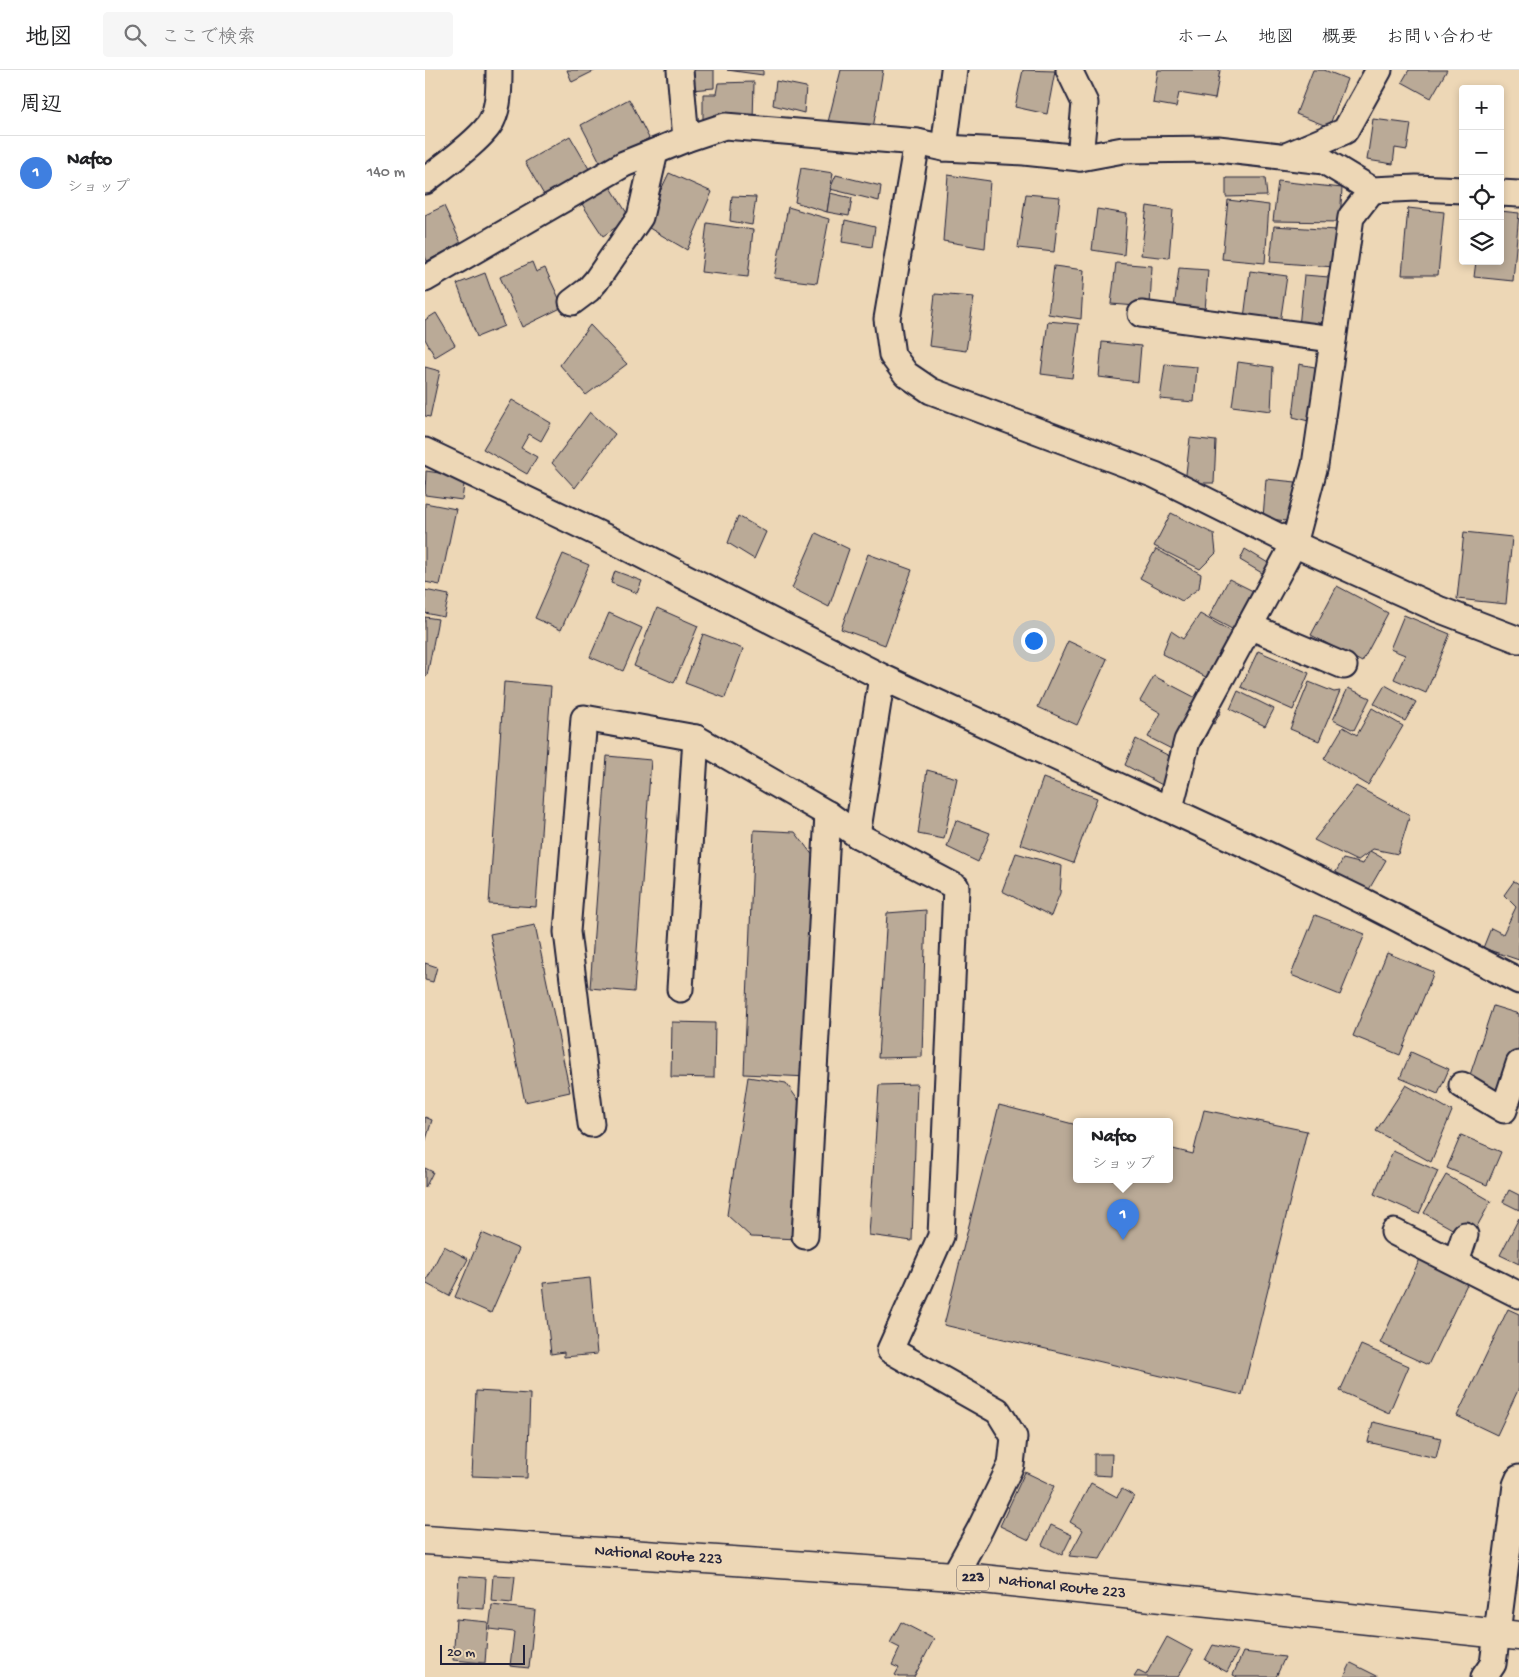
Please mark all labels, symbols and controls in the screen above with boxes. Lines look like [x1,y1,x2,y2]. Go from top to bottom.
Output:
search box [103,12,453,57]
icon: search [121,21,149,49]
text: 地図 [25,25,73,54]
text: ここで検索 [161,27,256,50]
text: ホーム [1177,28,1230,49]
text: 地図 [1258,28,1294,49]
text: 概要 [1322,28,1358,49]
text: お問い合わせ [1386,28,1494,49]
map controls [1459,85,1504,265]
button: + [1459,85,1504,130]
text: 周辺 [20,94,62,119]
button: − [1459,130,1504,175]
text: Nafco [67,149,112,172]
text: 1 [33,164,39,183]
text: 140 m [367,164,405,183]
button: locate [1459,175,1504,220]
text: ショップ [67,179,130,198]
button: layers [1459,220,1504,265]
your location [1021,628,1047,654]
popup [1073,1118,1173,1183]
text: Nafco [1091,1126,1136,1149]
text: ショップ [1091,1156,1155,1175]
pin: 1 [1107,1199,1139,1240]
street label: National Route 223 [594,1542,723,1570]
road number: 223 [957,1566,989,1590]
street label: National Route 223 [997,1571,1127,1604]
scale bar [440,1642,525,1665]
text: 20 m [447,1645,475,1662]

